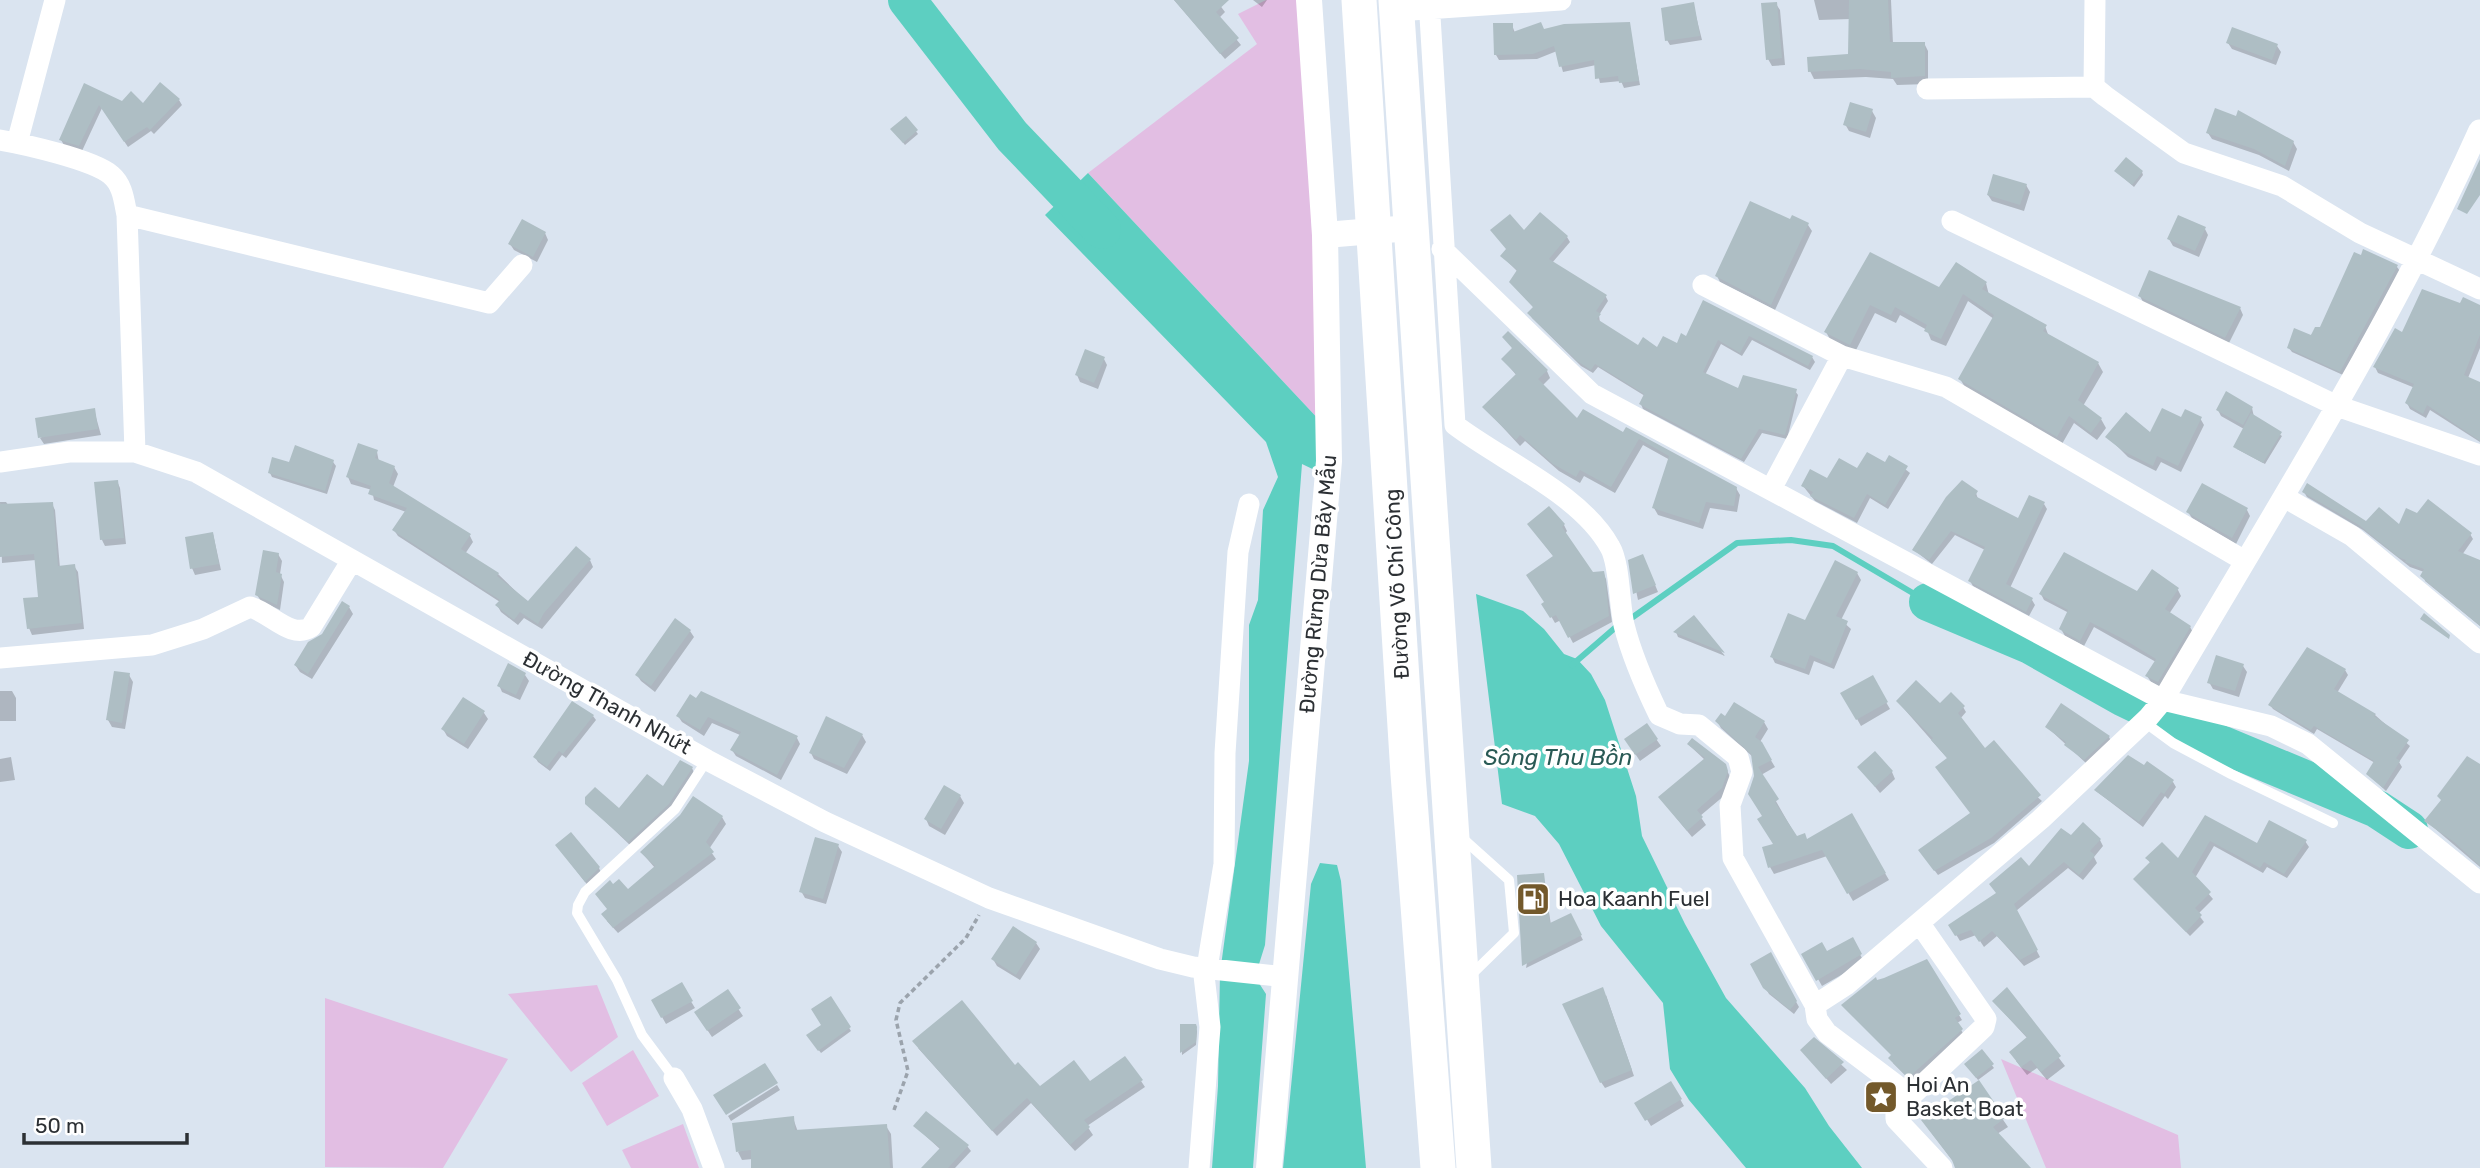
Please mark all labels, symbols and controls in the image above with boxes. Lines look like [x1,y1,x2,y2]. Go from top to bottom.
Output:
street label: Đường Rừng Dừa Bảy Mẫu [1294,454,1341,714]
street label: Đường Võ Chí Công [1379,488,1414,680]
street label: Đường Thanh Nhứt [519,646,696,759]
water label: Sông Thu Bồn [1483,743,1633,771]
fuel station icon: Hoa Kaanh Fuel [1514,880,1552,918]
place label: Hoa Kaanh Fuel [1558,886,1710,911]
place label: Hoi An Basket Boat [1906,1072,2023,1121]
place icon: Hoi An Basket Boat [1862,1078,1900,1116]
scale bar [24,1102,187,1146]
text: 50 m [35,1113,85,1138]

